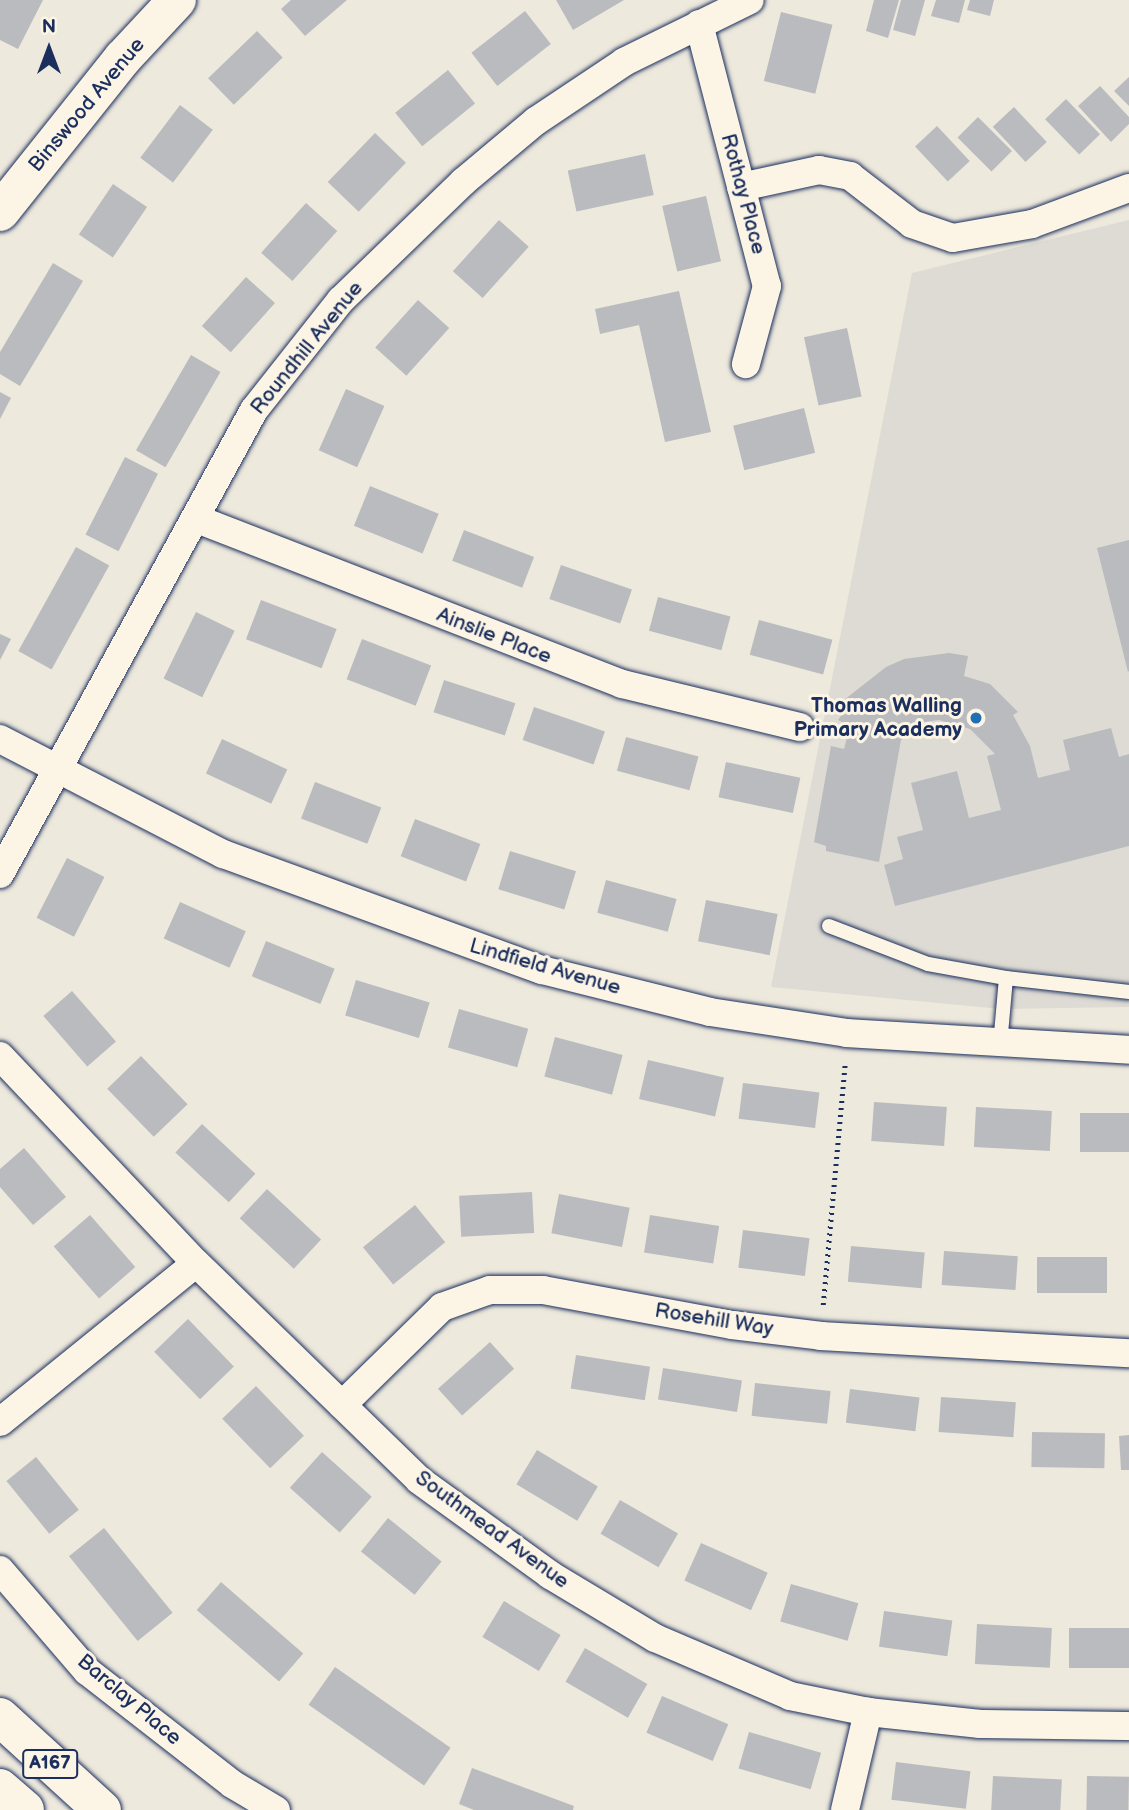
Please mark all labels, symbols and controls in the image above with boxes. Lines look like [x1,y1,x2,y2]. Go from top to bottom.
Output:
north arrow [14,14,84,84]
text: N [42,16,56,39]
street label: Binswood Avenue [24,33,150,177]
street label: Rothay Place [715,130,771,258]
street label: Roundhill Avenue [246,276,368,420]
street label: Ainslie Place [433,603,555,669]
place label: Thomas Walling Primary Academy [793,693,962,743]
marker: Thomas Walling Primary Academy [968,710,984,726]
street label: Lindfield Avenue [466,933,624,1001]
street label: Rosehill Way [652,1298,776,1342]
street label: Southmead Avenue [410,1466,574,1594]
street label: Barclay Place [71,1649,187,1751]
road number: A167 [22,1748,78,1780]

